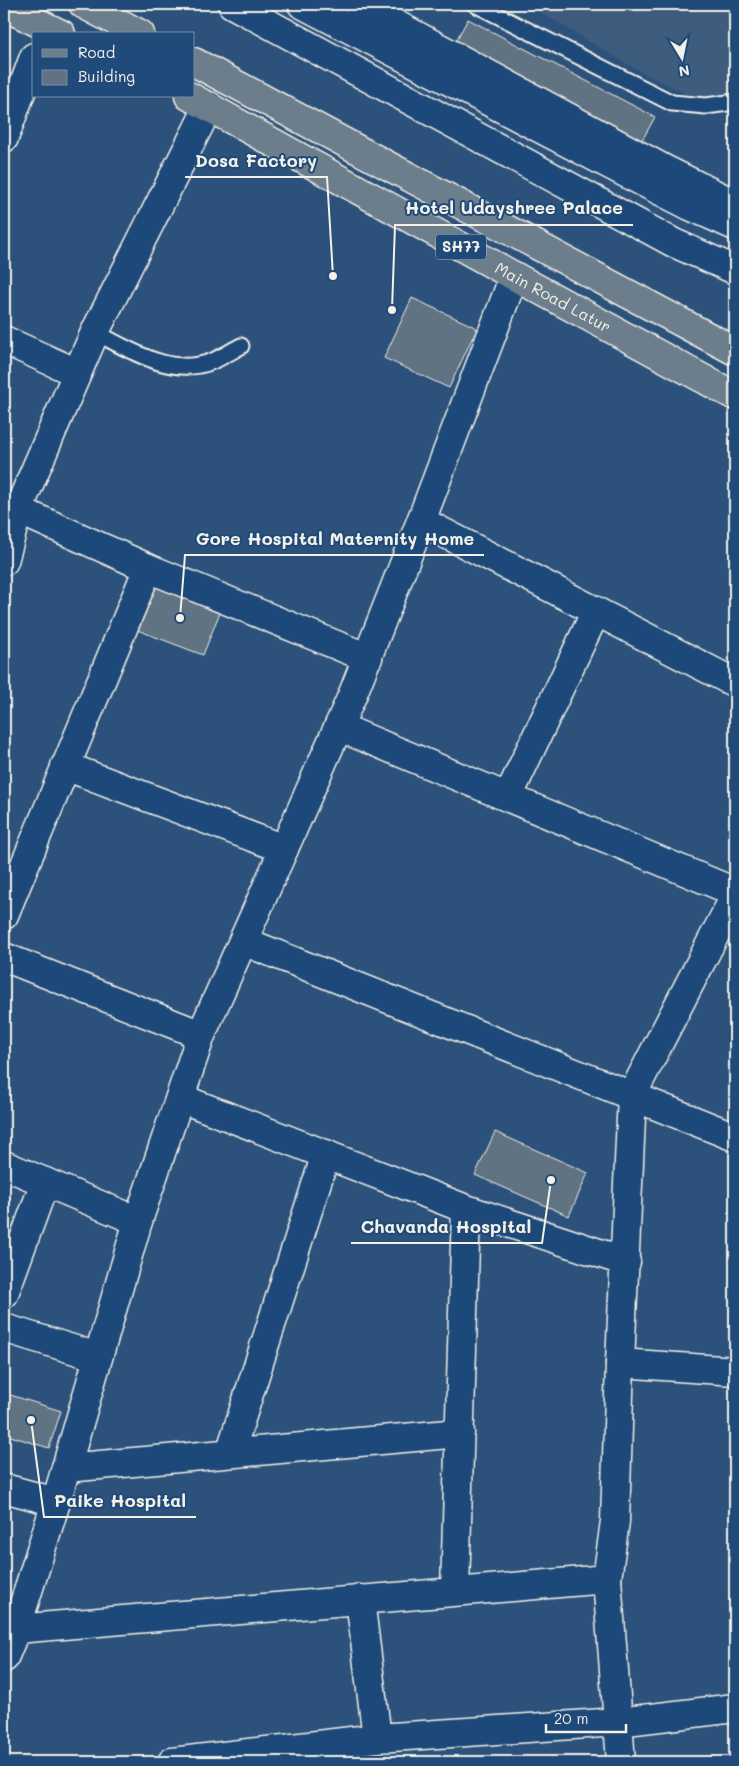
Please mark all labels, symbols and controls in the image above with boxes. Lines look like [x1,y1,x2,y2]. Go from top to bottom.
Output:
legend [32,32,195,98]
north arrow [656,32,706,82]
text: Road [78,42,115,62]
text: N [677,61,691,82]
text: Building [78,66,135,86]
callout: Dosa Factory [185,144,327,177]
text: Dosa Factory [195,148,317,172]
callout: Hotel Udayshree Palace [395,192,633,225]
text: Hotel Udayshree Palace [405,195,623,219]
road number: SH77 [436,234,486,260]
street label: Main Road Latur [492,257,615,337]
callout: Gore Hospital Maternity Home [185,522,484,555]
text: Gore Hospital Maternity Home [196,526,474,550]
callout: Chavanda Hospital [351,1210,542,1243]
text: Chavanda Hospital [361,1214,531,1238]
callout: Paike Hospital [44,1484,196,1517]
text: Paike Hospital [54,1488,186,1512]
scale bar [546,1701,626,1733]
text: 20 m [554,1708,588,1728]

